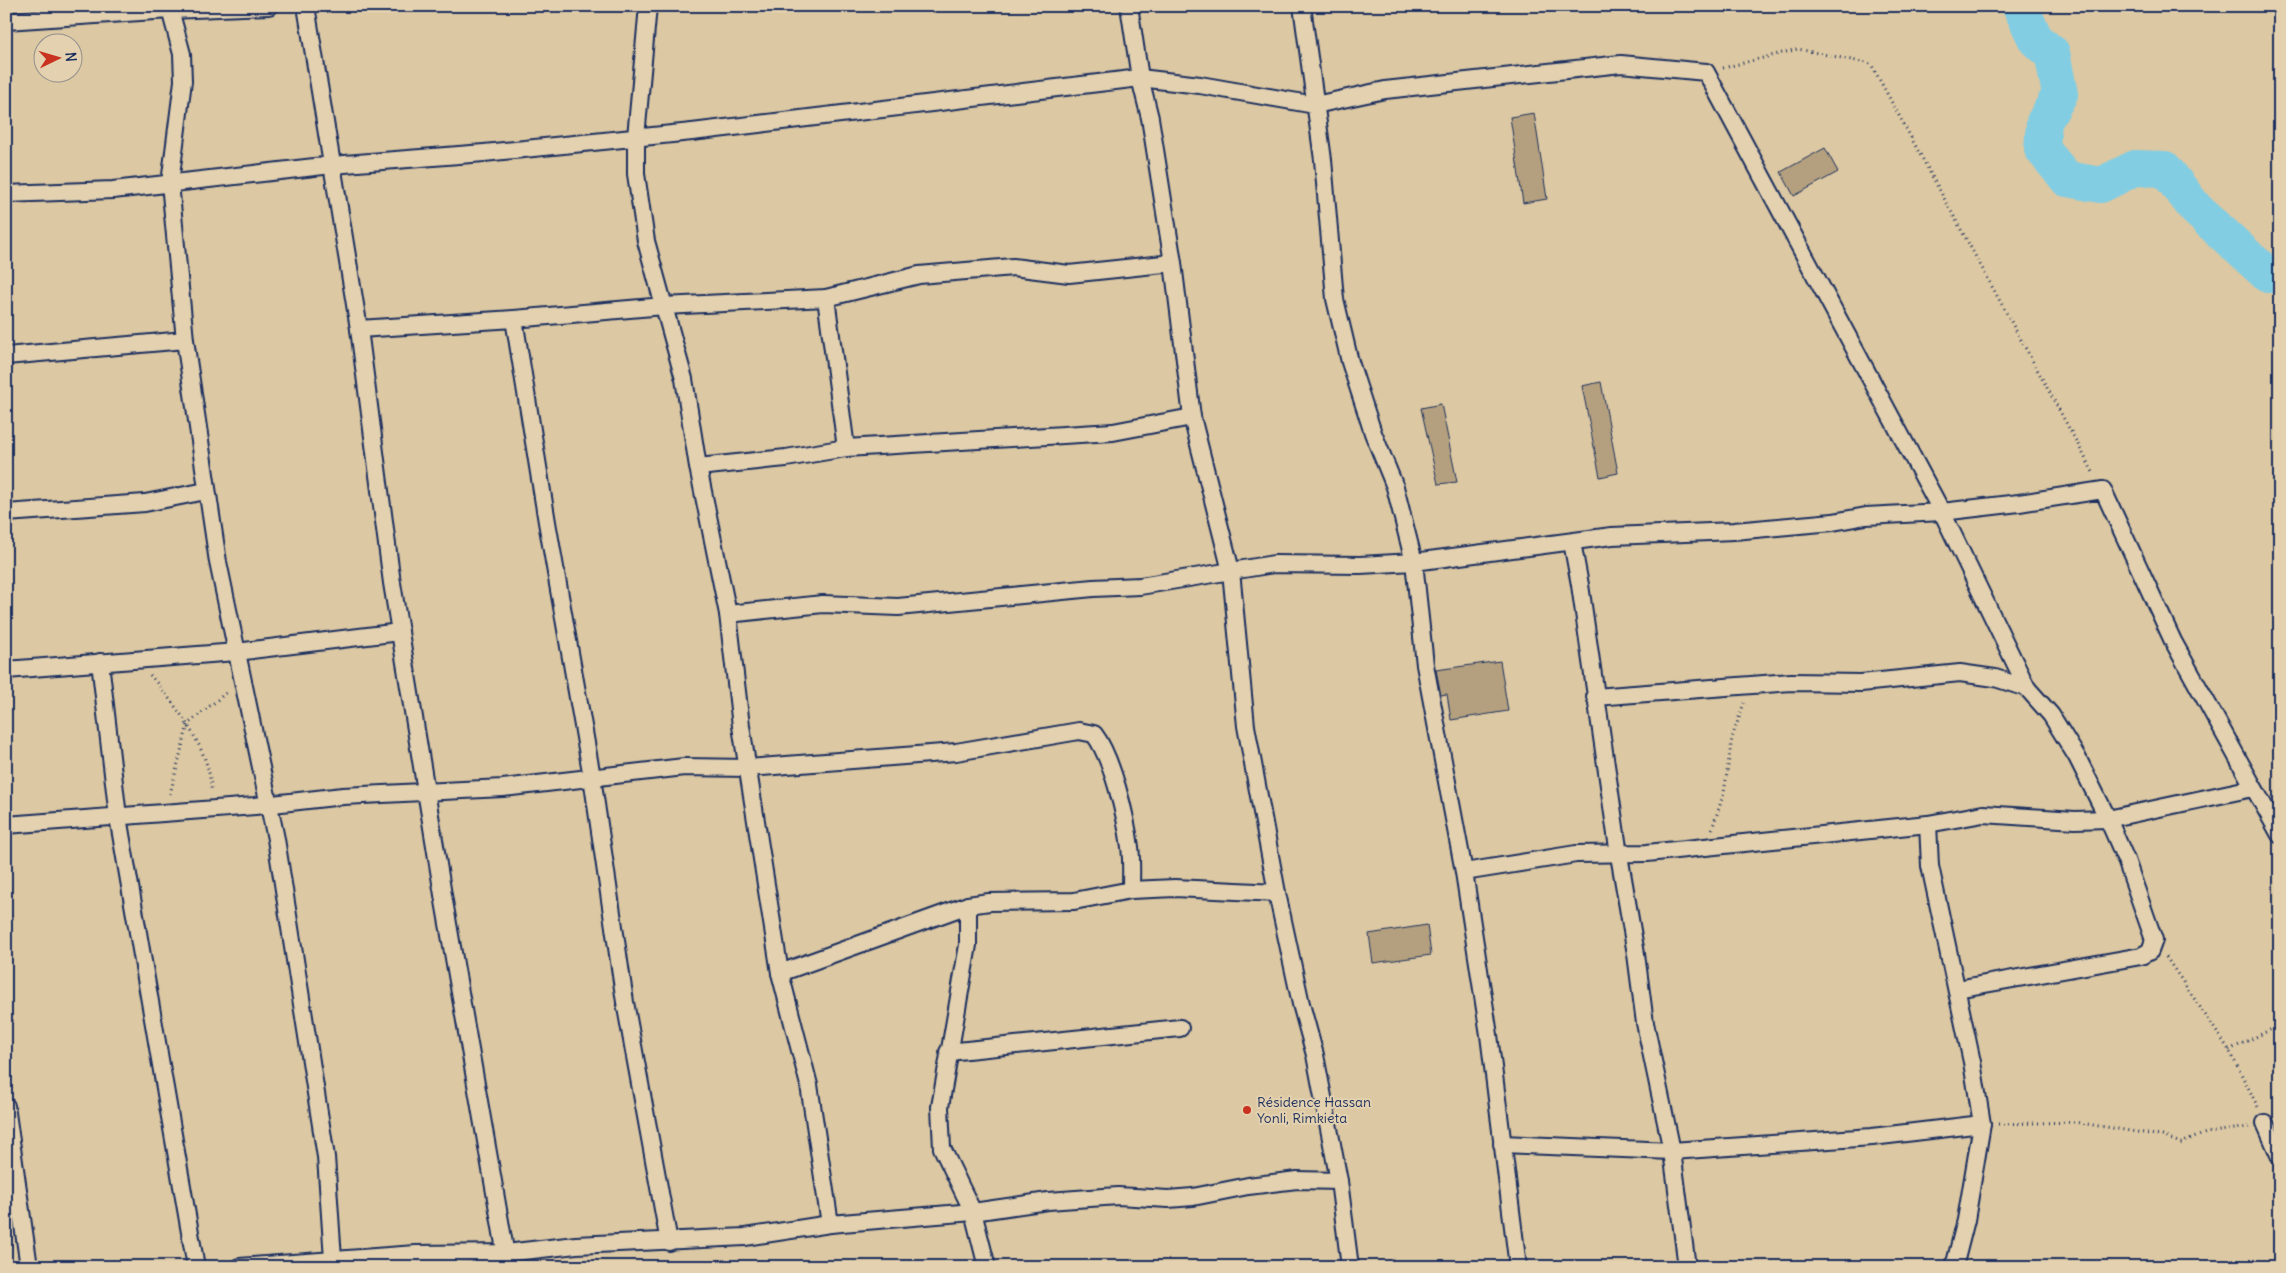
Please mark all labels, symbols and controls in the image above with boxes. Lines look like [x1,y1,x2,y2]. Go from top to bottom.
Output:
north arrow [32,32,82,82]
text: N [62,51,80,62]
place label: Résidence Hassan Yonli, Rimkieta [1257,1093,1371,1127]
marker: Résidence Hassan Yonli, Rimkieta [1241,1104,1253,1116]

